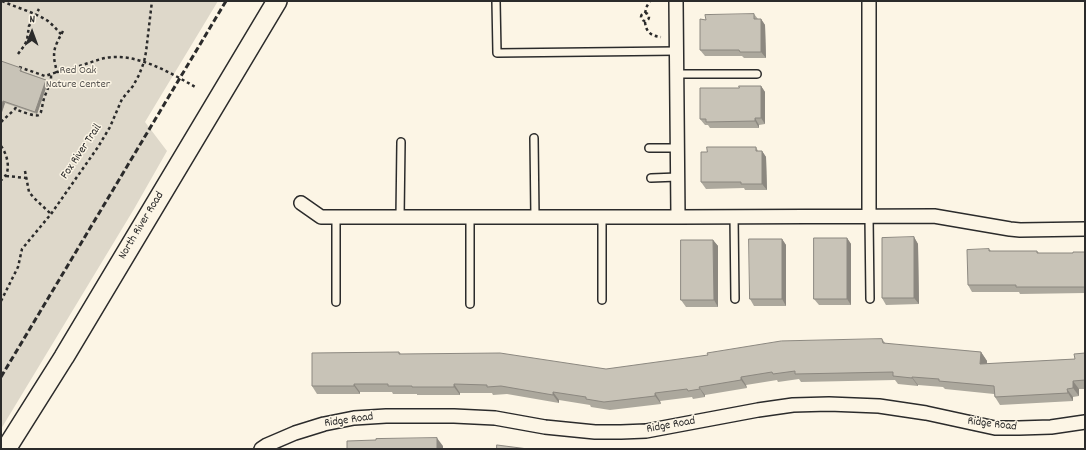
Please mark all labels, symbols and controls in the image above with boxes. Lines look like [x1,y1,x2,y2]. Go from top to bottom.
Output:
north arrow [12,12,52,52]
text: N [29,12,35,28]
park label: Red Oak Nature Center [46,64,110,92]
street label: Fox River Trail [58,122,106,182]
street label: North River Road [116,190,168,262]
street label: Ridge Road [324,410,374,432]
street label: Ridge Road [645,415,697,437]
street label: Ridge Road [967,415,1017,435]

